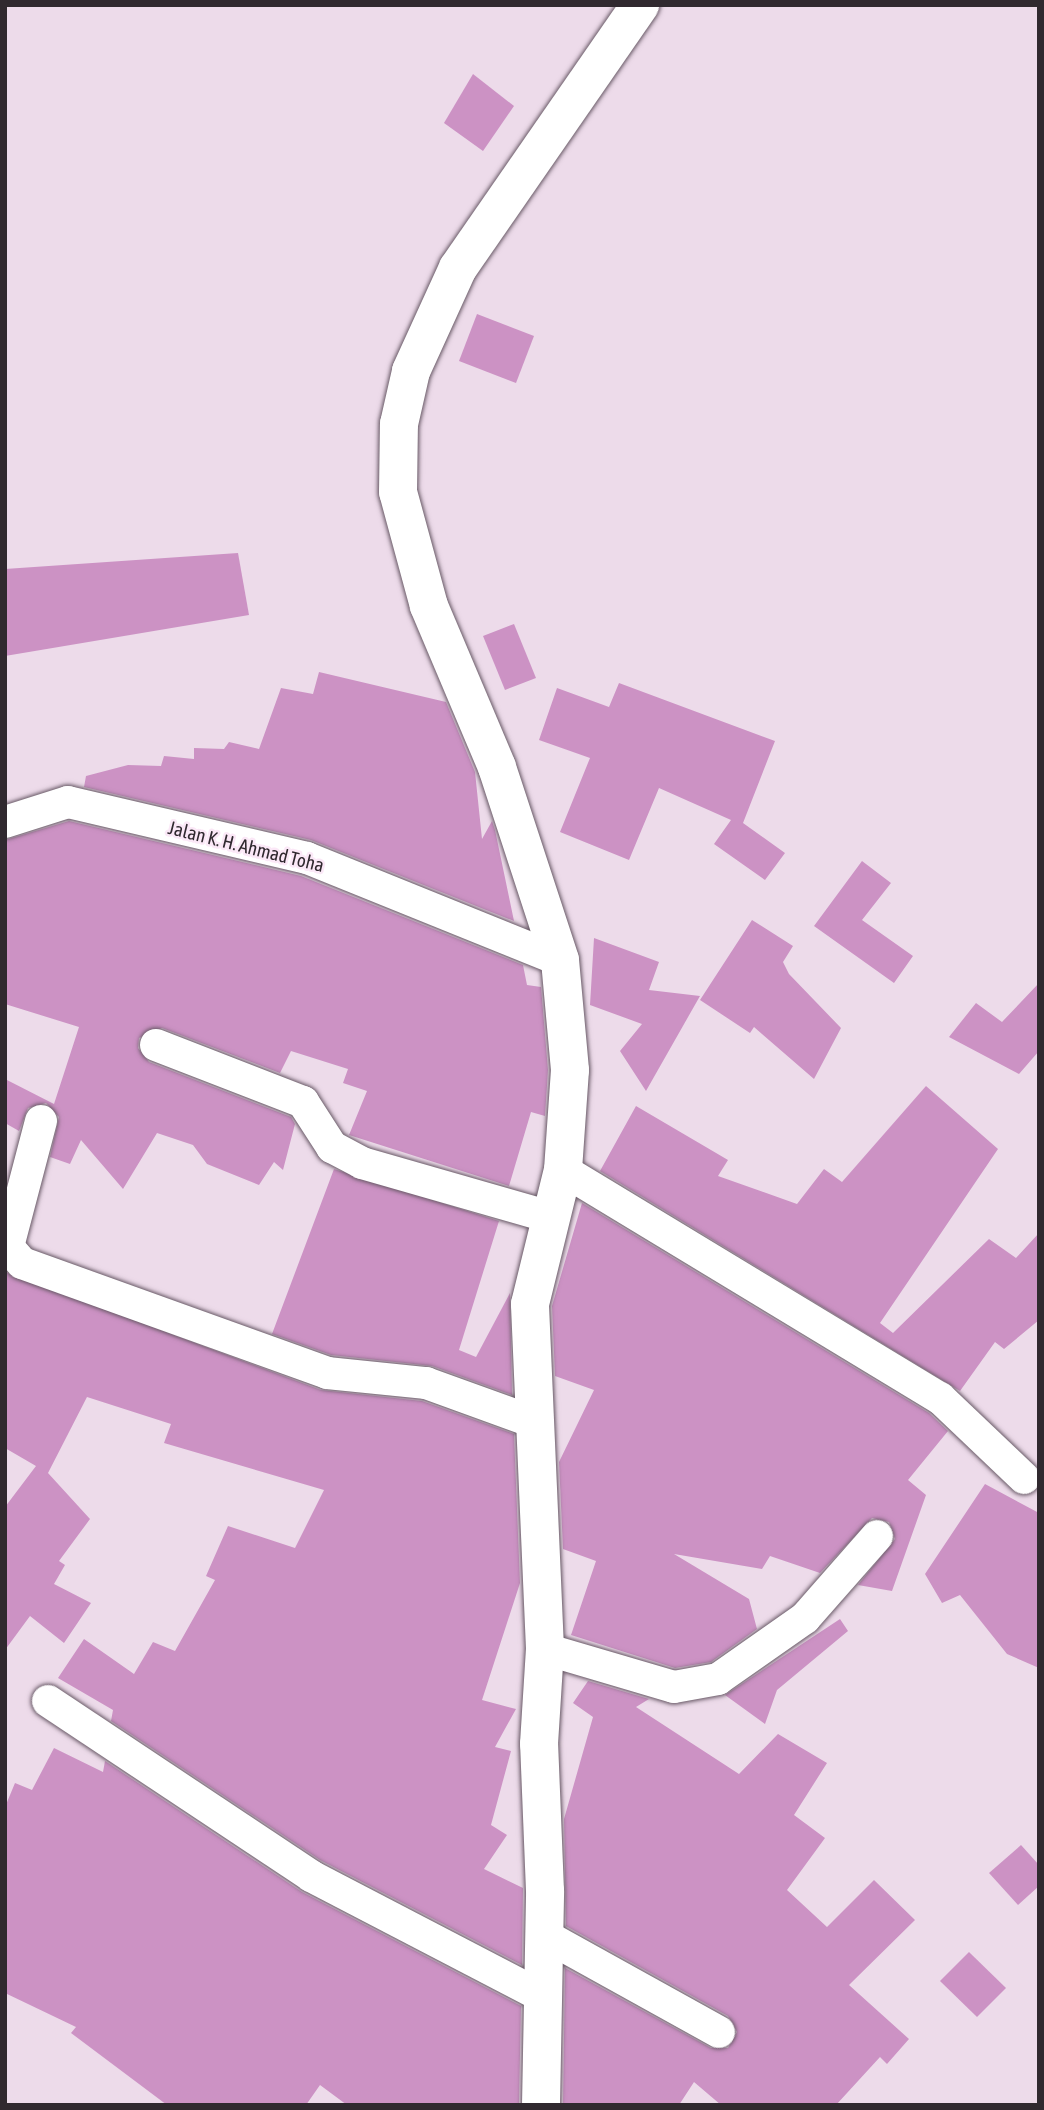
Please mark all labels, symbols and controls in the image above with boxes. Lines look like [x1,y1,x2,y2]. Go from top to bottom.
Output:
street label: Jalan K. H. Ahmad Toha [166,817,326,877]

